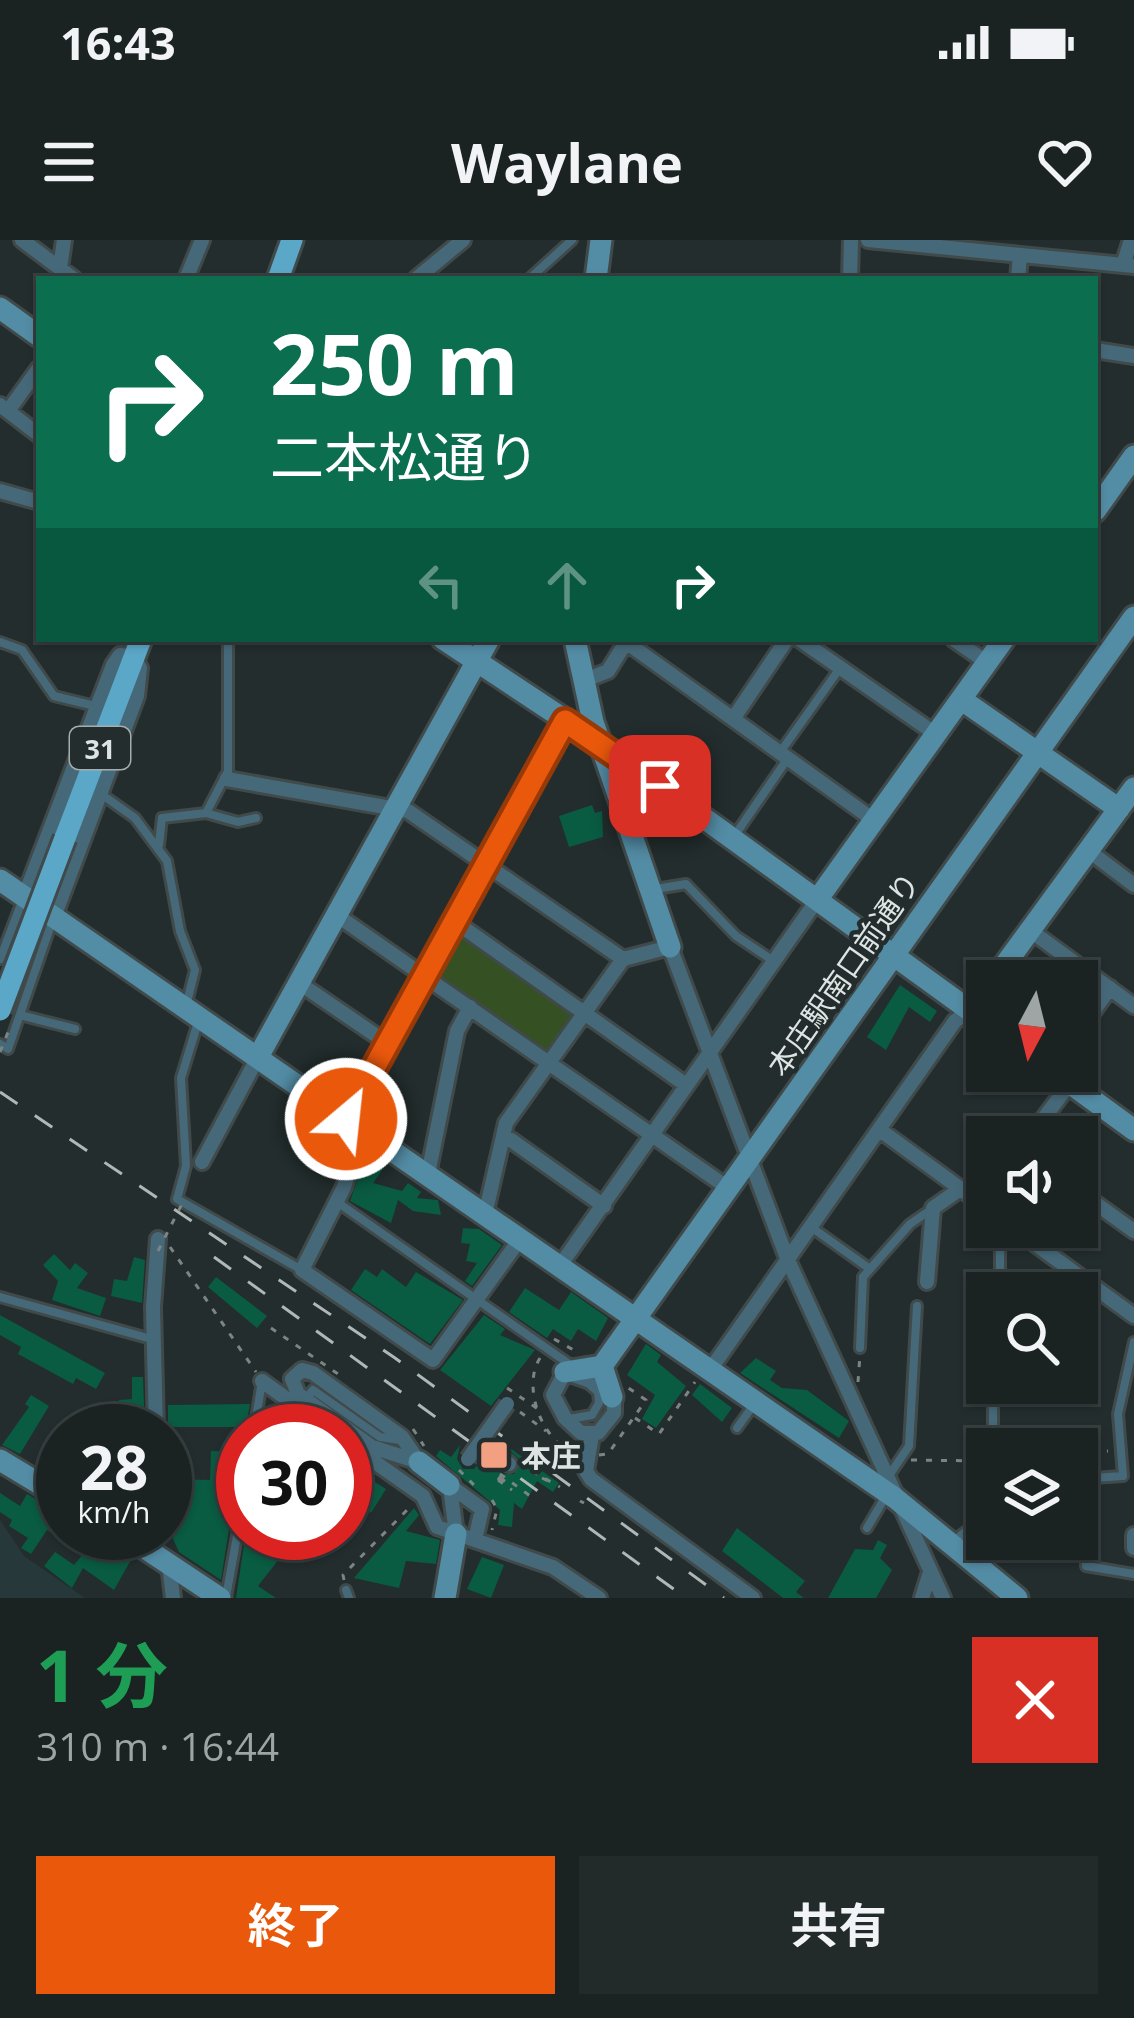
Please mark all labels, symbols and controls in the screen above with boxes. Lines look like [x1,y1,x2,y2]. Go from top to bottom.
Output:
text: 16:43 [60,12,176,73]
text: Waylane [451,125,683,199]
icon: menu [36,129,102,195]
icon: heart [1032,129,1098,195]
text: 250 m [270,305,518,420]
icon: right [72,324,228,480]
text: 二本松通り [270,419,540,493]
icon: left [408,552,474,618]
icon: ahead [534,552,600,618]
icon: right [660,552,726,618]
road number: 31 [70,727,130,769]
pin [609,735,711,837]
icon: arrive [627,753,693,819]
street label: 本庄駅南口前通り [757,864,929,1084]
north arrow [966,960,1098,1092]
map controls [966,960,1098,1560]
position arrow [283,1056,409,1182]
button: sound [966,1116,1098,1248]
button: search [966,1272,1098,1404]
speed limit sign: 30 [216,1404,372,1560]
text: 28 [80,1426,148,1508]
button: layers [966,1428,1098,1560]
place label: 本庄 [521,1435,581,1476]
marker: 本庄 [478,1439,510,1471]
text: km/h [78,1491,150,1532]
text: 1 分 [36,1625,168,1723]
button: close [972,1637,1098,1763]
text: 310 m · 16:44 [36,1719,279,1772]
button: 終了 [36,1856,555,1994]
button: 共有 [579,1856,1098,1994]

